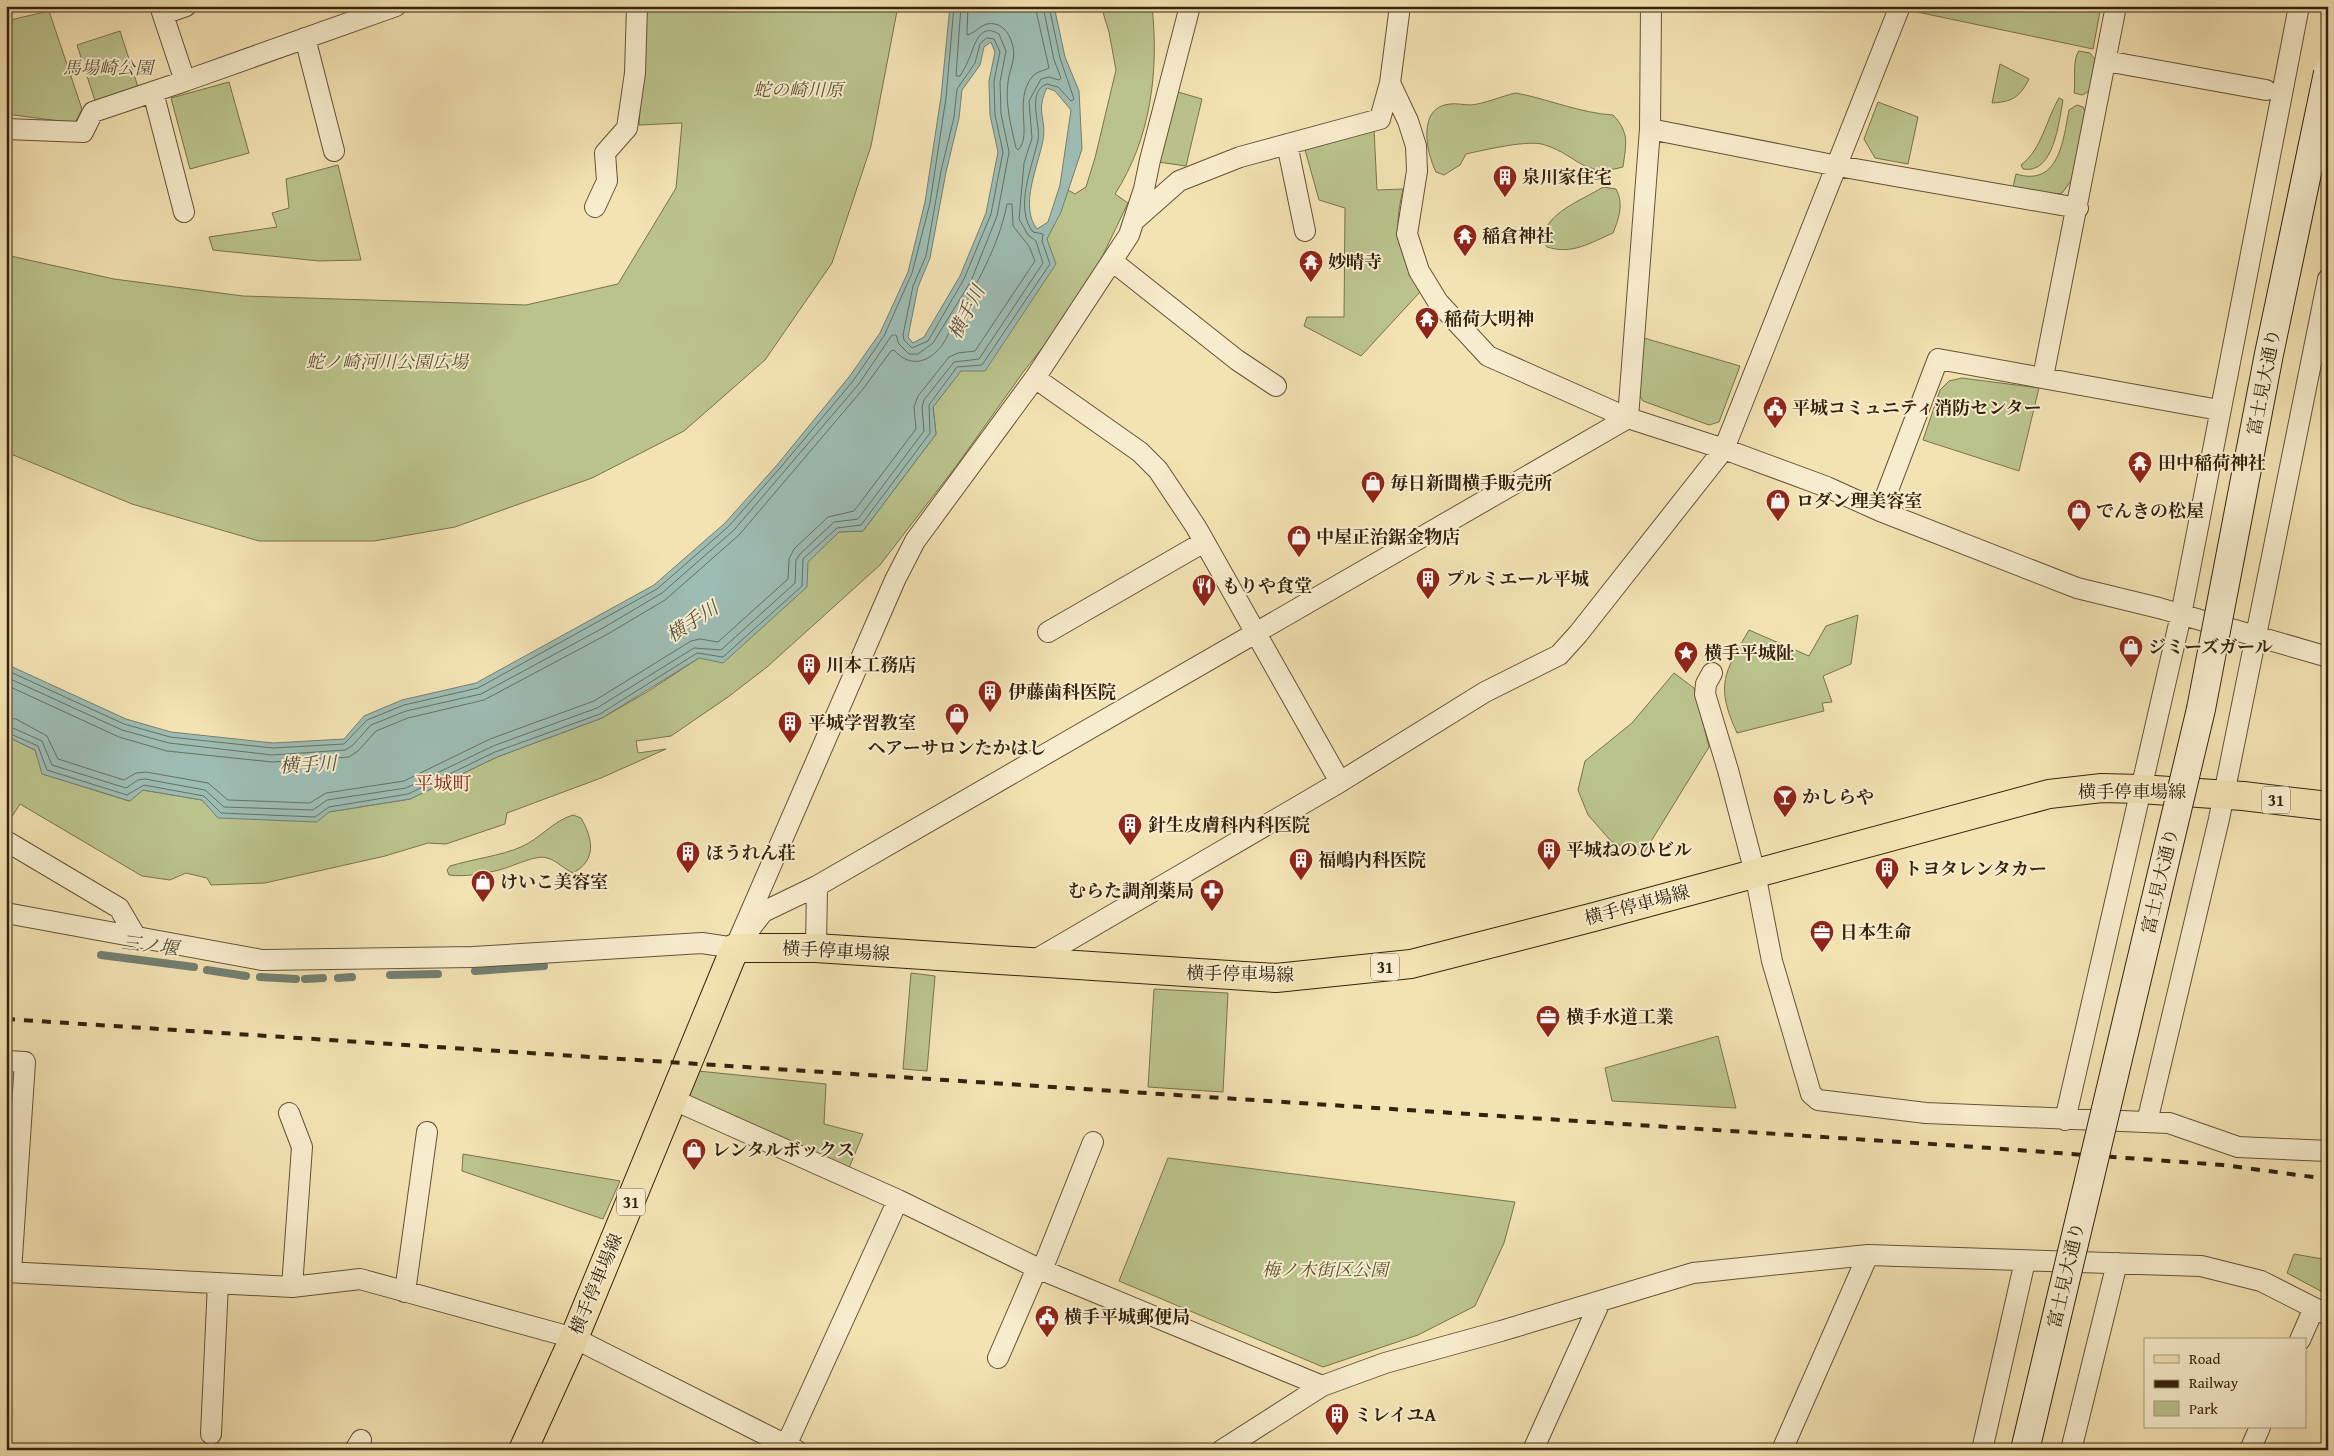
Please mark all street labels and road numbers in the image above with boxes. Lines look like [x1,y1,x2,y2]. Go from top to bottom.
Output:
street label: 富士見大通り [2240,326,2287,437]
street label: 横手停車場線 [2078,778,2186,805]
road number: 31 [2262,786,2290,814]
street label: 富士見大通り [2134,825,2185,937]
street label: 横手停車場線 [1581,878,1693,932]
street label: 横手停車場線 [781,934,891,967]
road number: 31 [1371,954,1399,980]
street label: 横手停車場線 [1186,959,1294,988]
road number: 31 [617,1188,645,1216]
street label: 富士見大通り [2040,1219,2091,1331]
street label: 横手停車場線 [562,1229,629,1339]

